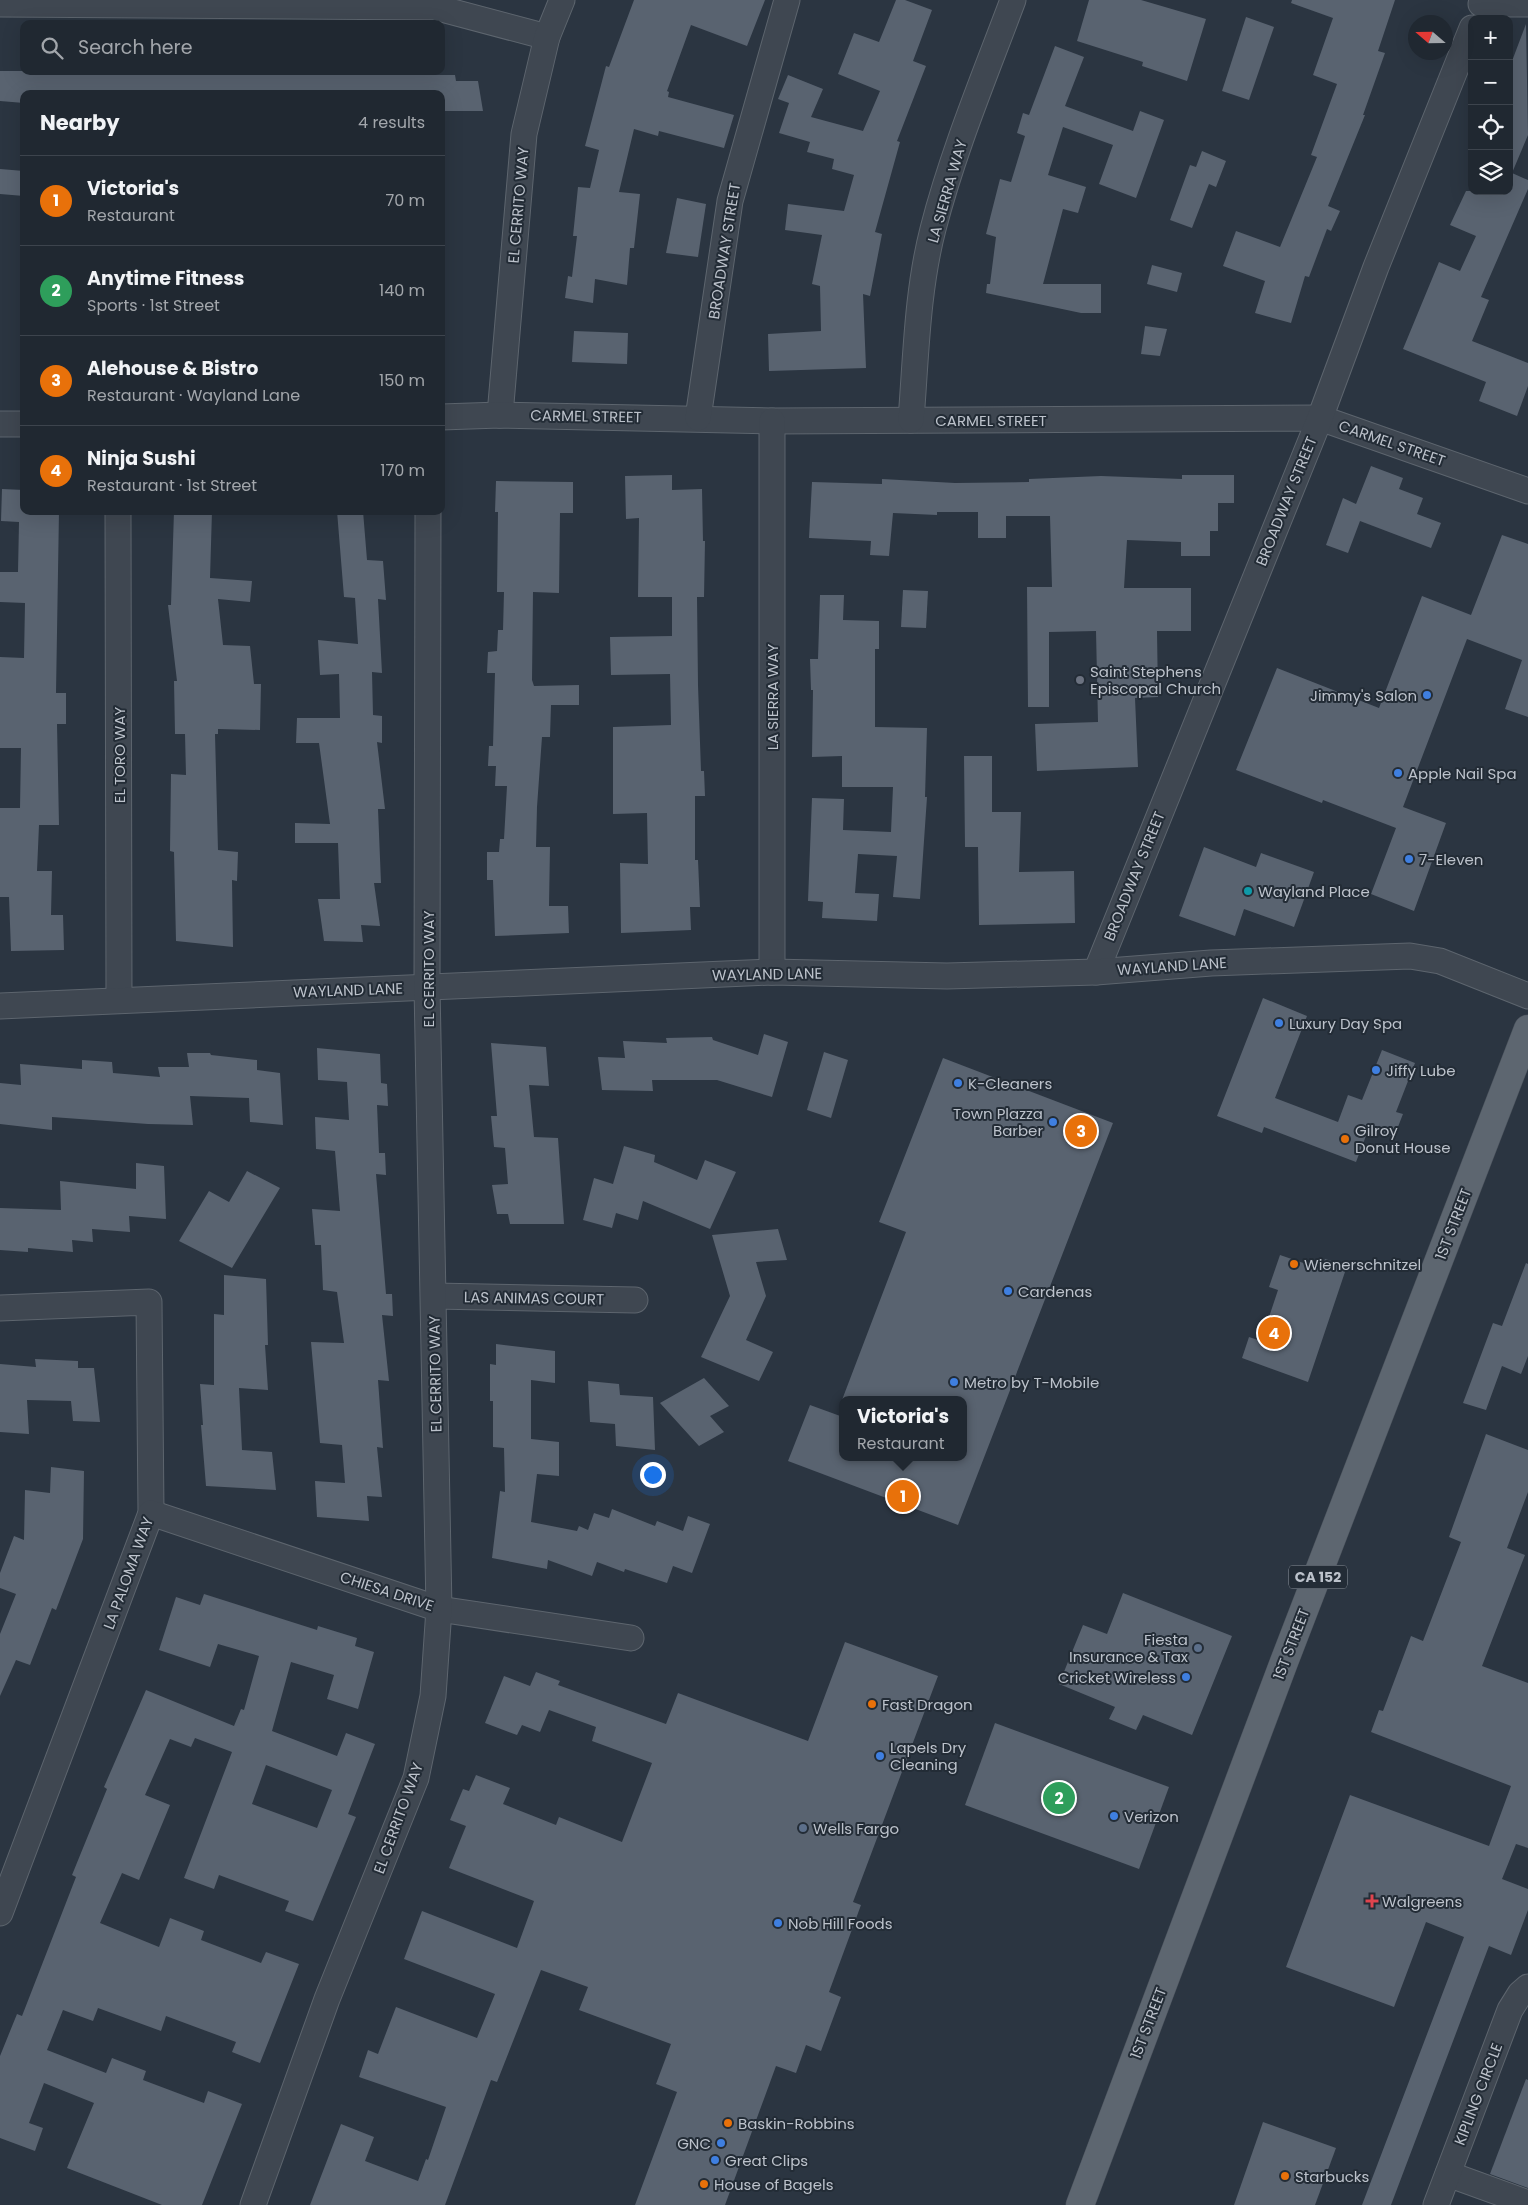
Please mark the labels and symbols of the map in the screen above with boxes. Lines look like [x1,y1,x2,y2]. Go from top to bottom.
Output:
north arrow [1408,15,1453,60]
street label: LA SIERRA WAY [922,137,972,245]
street label: EL CERRITO WAY [502,146,534,264]
street label: BROADWAY STREET [703,181,745,321]
street label: CARMEL STREET [530,405,642,427]
street label: CARMEL STREET [935,410,1047,431]
street label: CARMEL STREET [1336,415,1448,471]
street label: BROADWAY STREET [1250,433,1322,569]
street label: LA SIERRA WAY [762,643,783,750]
place label: Saint Stephens Episcopal Church [1090,661,1221,699]
marker: Saint Stephens Episcopal Church [1074,674,1086,686]
place label: Jimmy's Salon [1310,685,1417,706]
marker: Jimmy's Salon [1421,689,1433,701]
street label: EL TORO WAY [109,707,130,803]
place label: Apple Nail Spa [1408,763,1517,784]
marker: Apple Nail Spa [1392,767,1404,779]
street label: BROADWAY STREET [1098,808,1170,944]
place label: 7-Eleven [1419,849,1483,870]
marker: 7-Eleven [1403,853,1415,865]
place label: Wayland Place [1258,881,1370,902]
marker: Wayland Place [1242,885,1254,897]
street label: EL CERRITO WAY [418,910,439,1027]
street label: WAYLAND LANE [1116,952,1228,980]
street label: WAYLAND LANE [712,963,822,985]
street label: WAYLAND LANE [293,978,403,1002]
place label: Luxury Day Spa [1289,1013,1402,1034]
marker: Luxury Day Spa [1273,1017,1285,1029]
place label: Jiffy Lube [1386,1060,1455,1081]
marker: Jiffy Lube [1370,1064,1382,1076]
place label: K-Cleaners [968,1073,1052,1094]
marker: K-Cleaners [952,1077,964,1089]
place label: Town Plazza Barber [953,1103,1043,1141]
pin: 3 [1065,1112,1097,1150]
marker: Town Plazza Barber [1047,1116,1059,1128]
place label: Gilroy Donut House [1355,1120,1451,1158]
marker: Gilroy Donut House [1339,1133,1351,1145]
street label: 1ST STREET [1430,1185,1476,1263]
place label: Wienerschnitzel [1304,1254,1421,1275]
marker: Wienerschnitzel [1288,1258,1300,1270]
place label: Cardenas [1018,1281,1092,1302]
marker: Cardenas [1002,1285,1014,1297]
street label: LAS ANIMAS COURT [464,1286,604,1310]
pin: 4 [1258,1314,1290,1352]
street label: EL CERRITO WAY [423,1315,447,1433]
place label: Metro by T-Mobile [964,1372,1099,1393]
marker: Metro by T-Mobile [948,1376,960,1388]
your location [640,1462,666,1488]
pin: 1 [887,1477,919,1515]
street label: LA PALOMA WAY [98,1514,158,1632]
road number: CA 152 [1289,1565,1347,1588]
street label: CHIESA DRIVE [337,1566,437,1616]
street label: 1ST STREET [1268,1605,1314,1683]
place label: Fiesta Insurance & Tax [1069,1629,1188,1667]
marker: Fiesta Insurance & Tax [1192,1642,1204,1654]
place label: Cricket Wireless [1058,1667,1176,1688]
marker: Cricket Wireless [1180,1671,1192,1683]
place label: Fast Dragon [882,1694,973,1715]
marker: Fast Dragon [866,1698,878,1710]
place label: Lapels Dry Cleaning [890,1737,967,1775]
marker: Lapels Dry Cleaning [874,1750,886,1762]
street label: EL CERRITO WAY [368,1759,428,1876]
pin: 2 [1043,1779,1075,1817]
place label: Verizon [1124,1806,1179,1827]
marker: Verizon [1108,1810,1120,1822]
place label: Wells Fargo [813,1818,899,1839]
marker: Wells Fargo [797,1822,809,1834]
place label: Walgreens [1382,1891,1462,1912]
marker: Walgreens [1366,1895,1378,1907]
place label: Nob Hill Foods [788,1913,893,1934]
marker: Nob Hill Foods [772,1917,784,1929]
street label: 1ST STREET [1125,1984,1171,2062]
street label: KIPLING CIRCLE [1449,2040,1507,2148]
place label: Baskin-Robbins [738,2113,855,2134]
marker: Baskin-Robbins [722,2117,734,2129]
place label: GNC [677,2133,711,2154]
marker: GNC [715,2137,727,2149]
place label: Great Clips [725,2150,808,2171]
marker: Great Clips [709,2154,721,2166]
place label: Starbucks [1295,2166,1370,2187]
marker: Starbucks [1279,2170,1291,2182]
place label: House of Bagels [714,2174,834,2195]
marker: House of Bagels [698,2178,710,2190]

